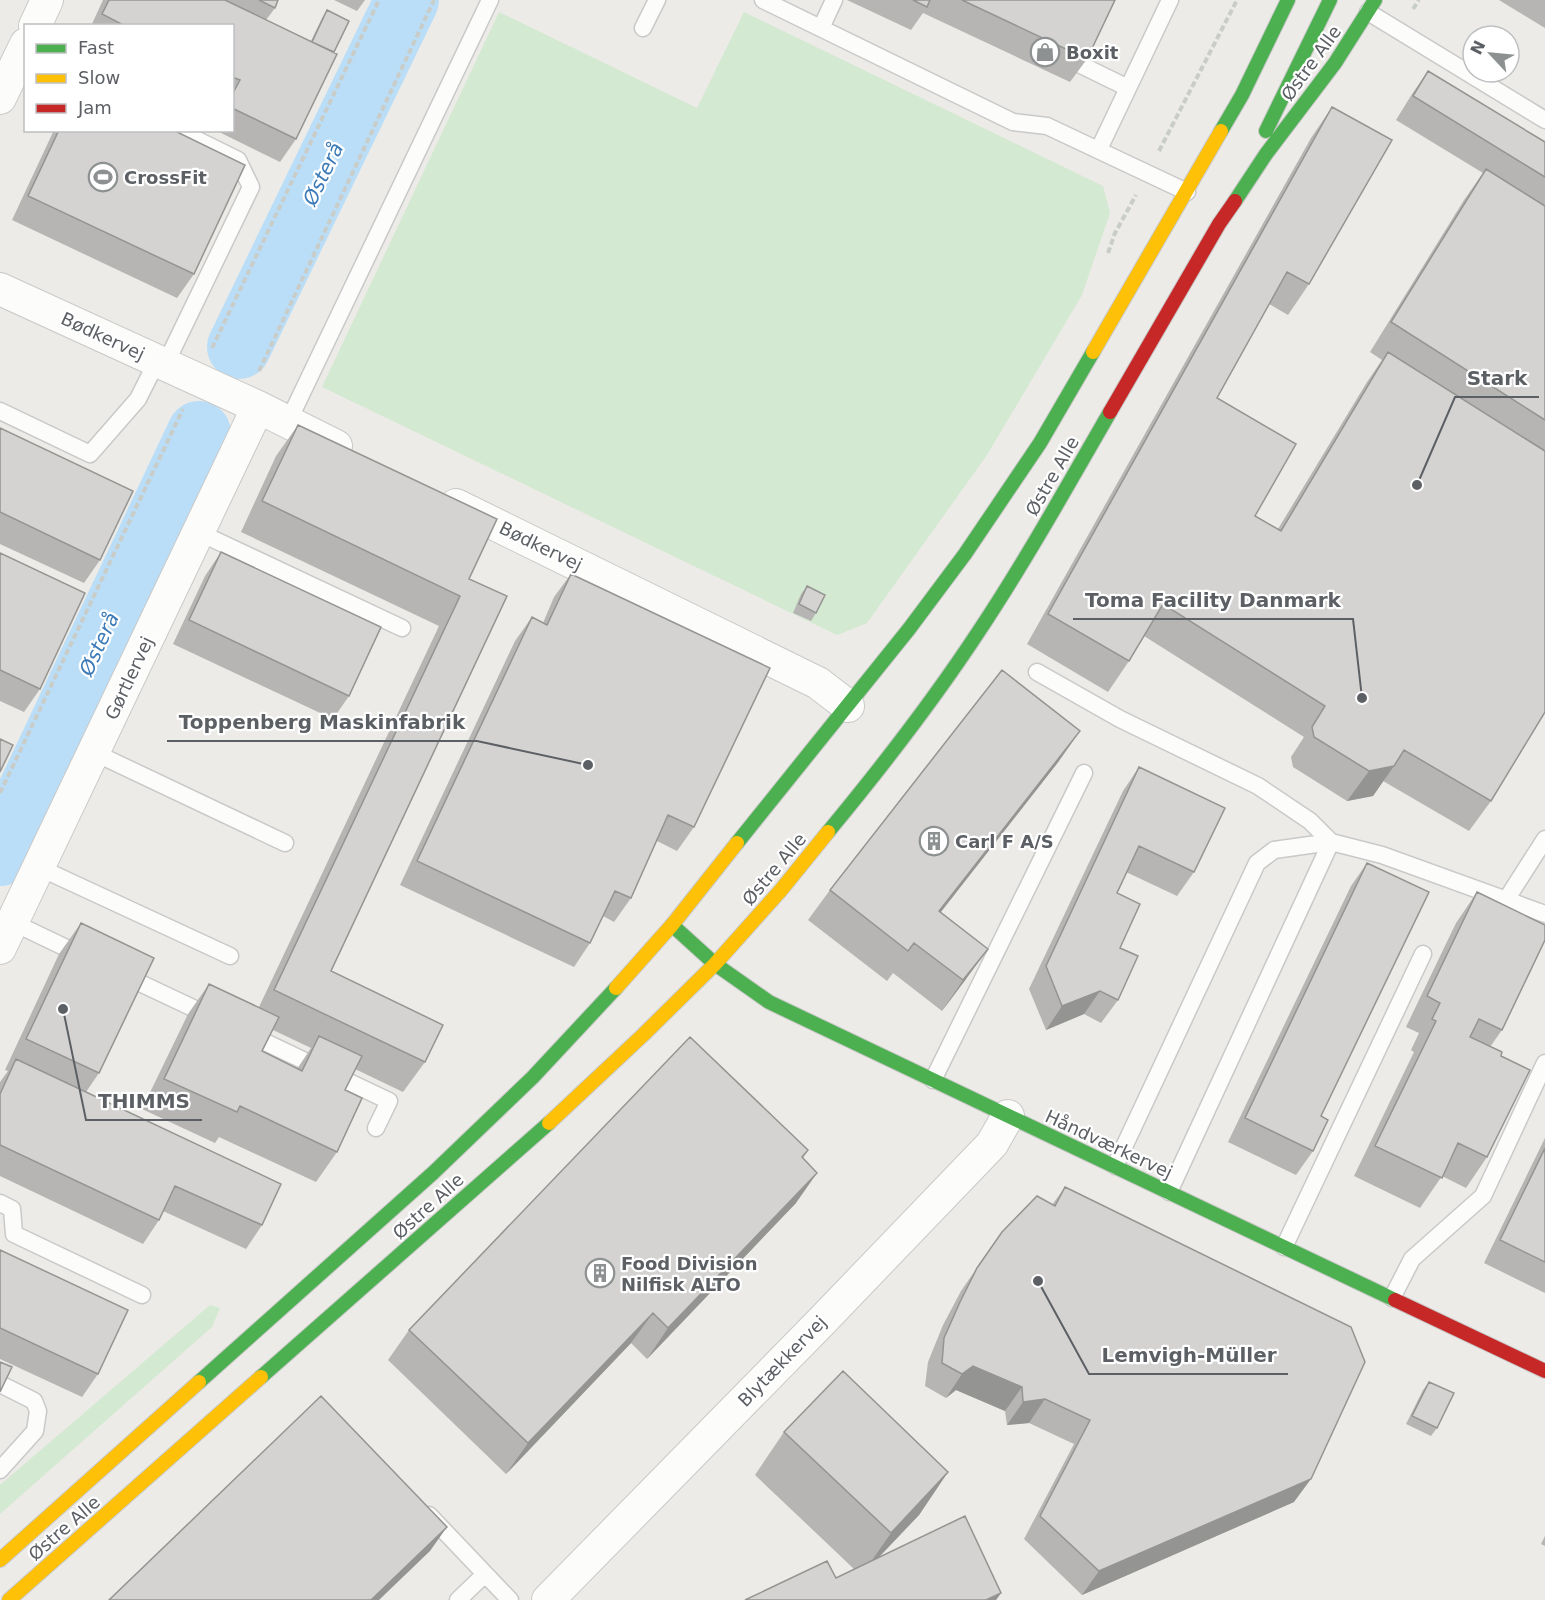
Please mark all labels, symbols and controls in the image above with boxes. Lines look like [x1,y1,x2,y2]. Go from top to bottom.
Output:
street label: Østre Alle [1277,21,1345,105]
legend [24,24,234,132]
north arrow [1461,24,1521,84]
shop icon: Boxit [1029,36,1061,68]
text: Fast [78,37,114,58]
text: N [1466,37,1489,58]
place label: Boxit [1066,42,1119,63]
text: Slow [78,67,120,88]
text: Jam [77,97,112,118]
water label: Østerå [297,139,348,210]
sports icon: CrossFit [87,161,119,193]
place label: CrossFit [124,167,207,188]
street label: Bødkervej [58,308,148,364]
callout: Stark [1455,359,1539,397]
text: Stark [1467,366,1528,390]
street label: Østre Alle [1021,433,1083,519]
street label: Bødkervej [496,517,586,575]
callout: Toma Facility Danmark [1073,581,1353,619]
text: Toma Facility Danmark [1085,588,1342,612]
water label: Østerå [74,609,124,680]
street label: Gørtlervej [101,633,157,723]
callout: Toppenberg Maskinfabrik [167,703,477,741]
text: Toppenberg Maskinfabrik [179,710,466,734]
building icon: Carl F A/S [918,825,950,857]
street label: Østre Alle [738,829,810,909]
place label: Carl F A/S [955,831,1054,852]
callout: THIMMS [86,1082,202,1120]
text: THIMMS [98,1089,190,1113]
street label: Håndværkervej [1042,1105,1176,1183]
street label: Østre Alle [388,1169,468,1243]
place label: Food Division Nilfisk ALTO [621,1253,758,1295]
building icon: Food Division Nilfisk ALTO [584,1257,616,1289]
street label: Blytækkervej [733,1311,831,1411]
callout: Lemvigh-Müller [1089,1336,1288,1374]
text: Lemvigh-Müller [1101,1343,1277,1367]
street label: Østre Alle [24,1491,104,1565]

